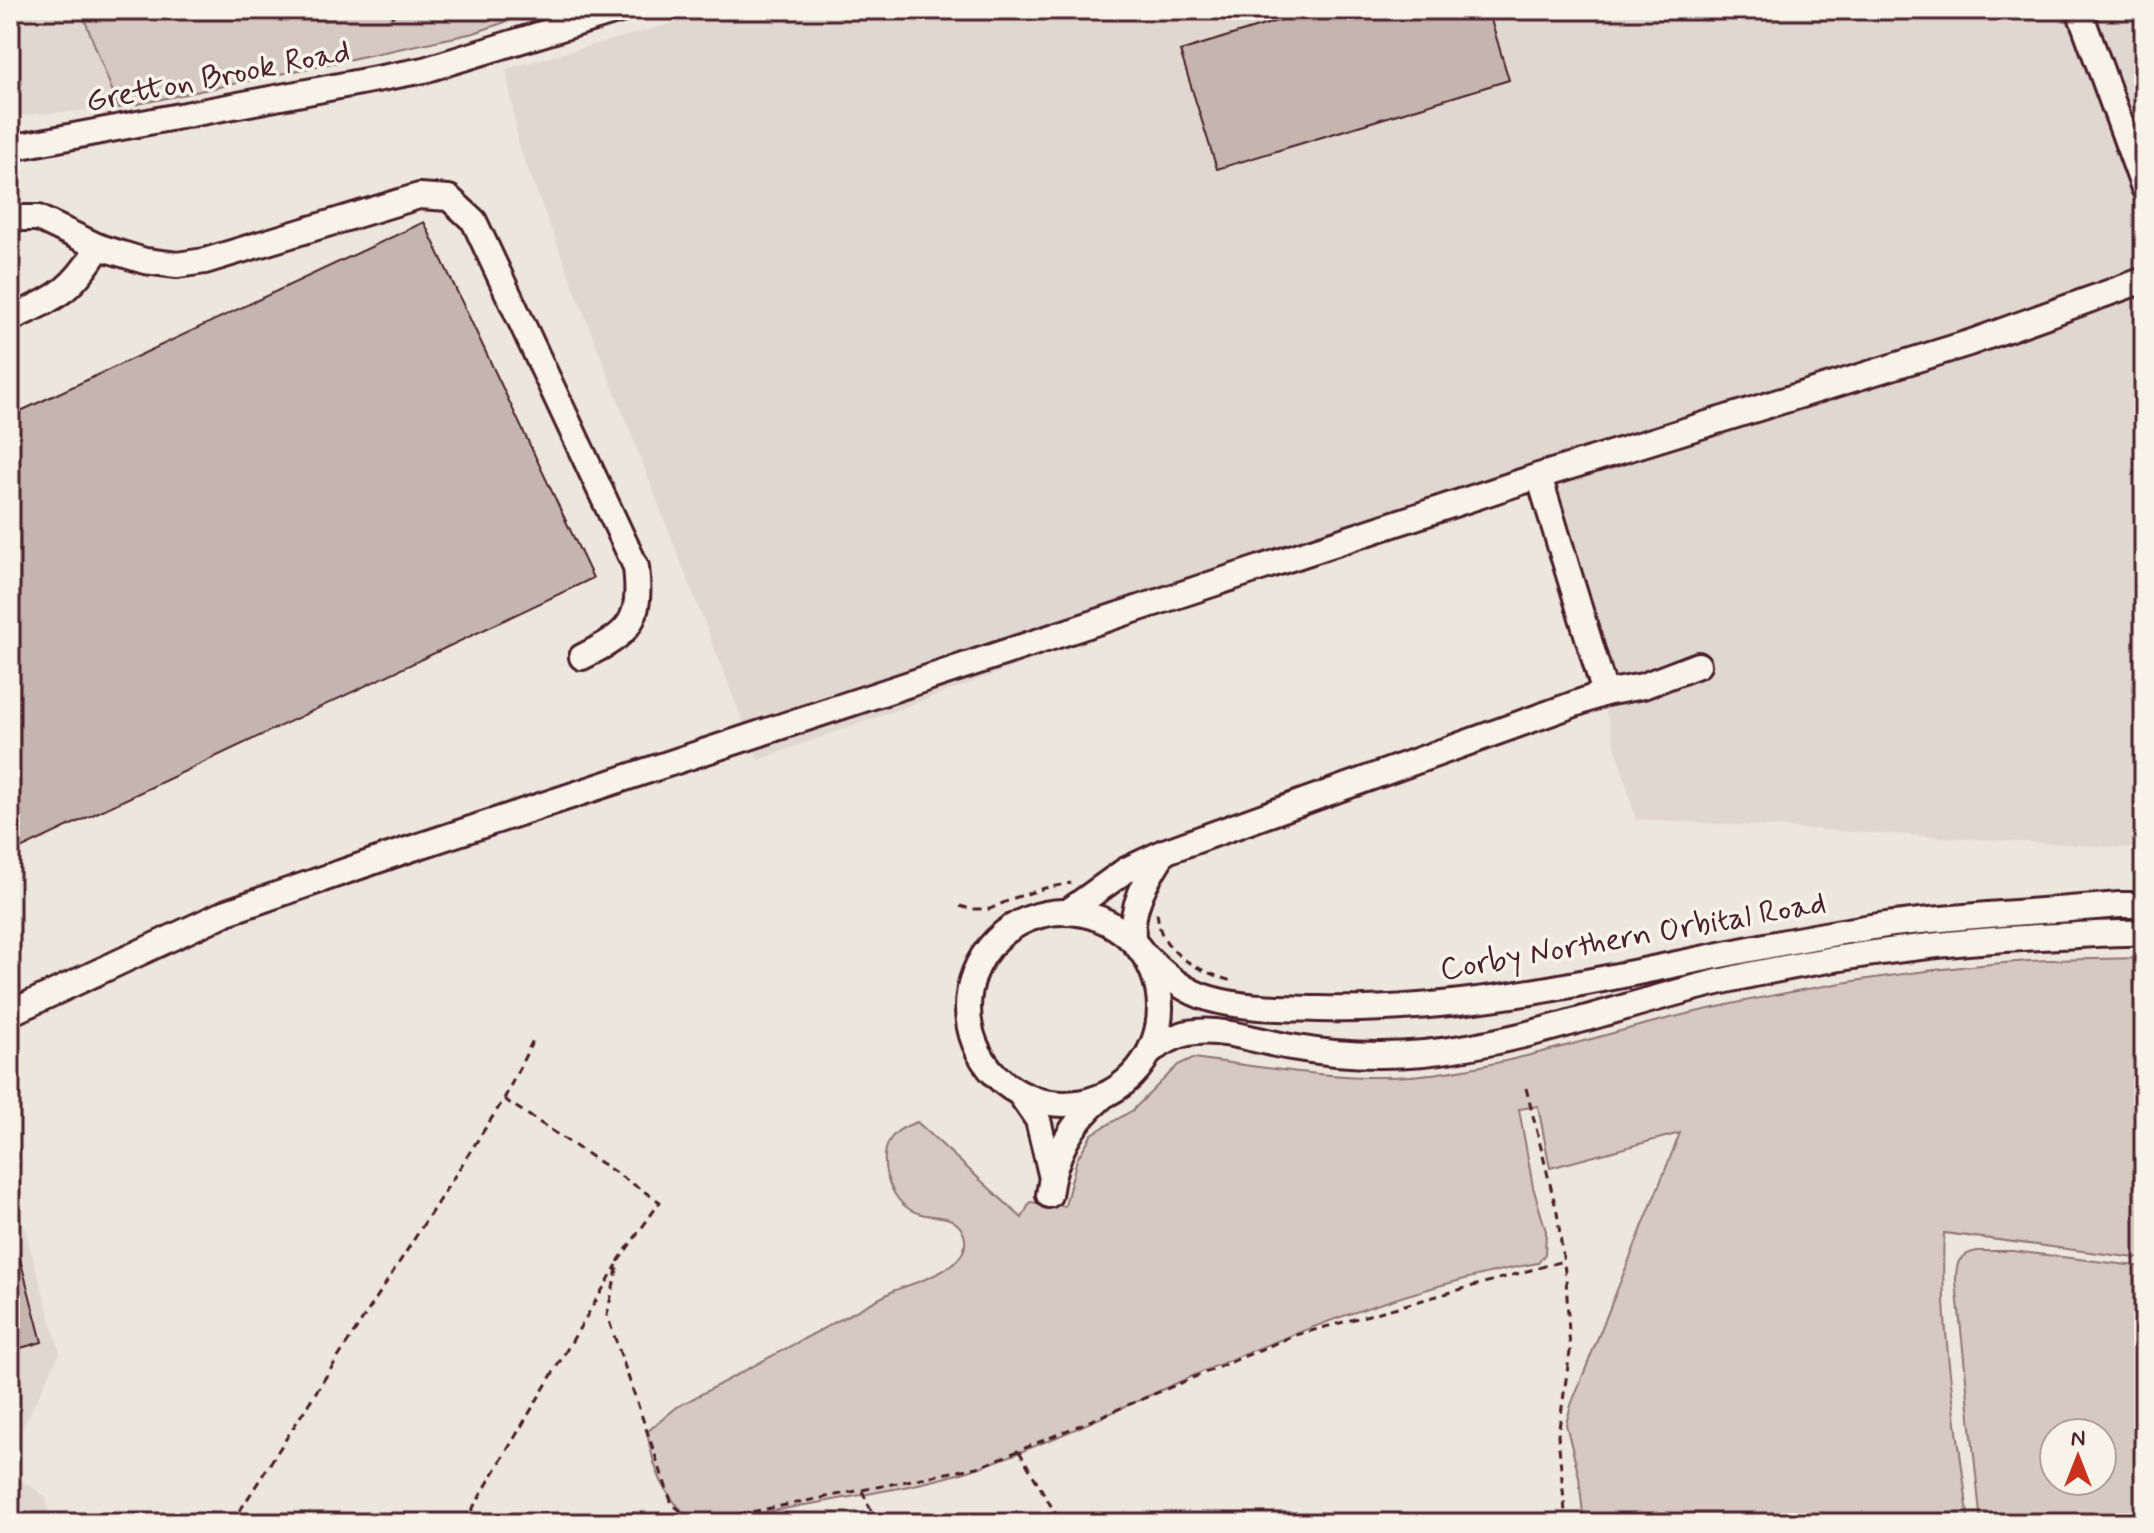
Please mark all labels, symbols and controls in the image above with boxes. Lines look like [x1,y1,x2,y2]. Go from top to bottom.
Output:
street label: Gretton Brook Road [82,31,354,123]
street label: Corby Northern Orbital Road [1437,882,1829,992]
north arrow [2038,1417,2118,1497]
text: N [2071,1425,2085,1453]

